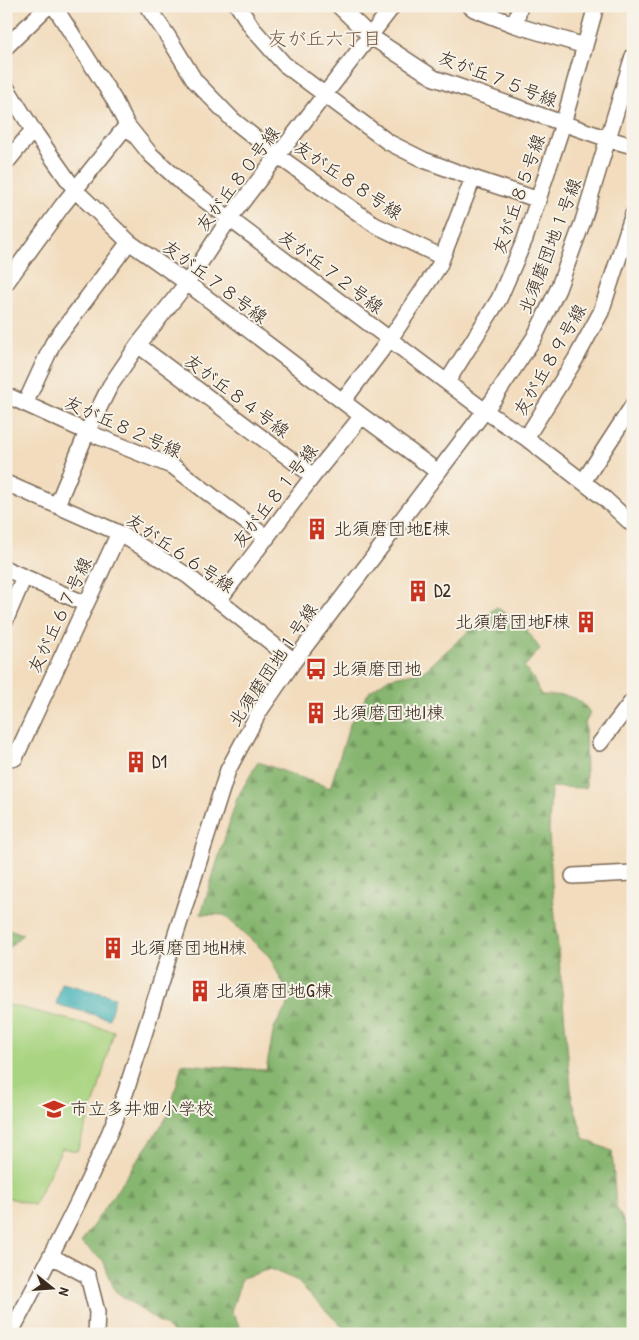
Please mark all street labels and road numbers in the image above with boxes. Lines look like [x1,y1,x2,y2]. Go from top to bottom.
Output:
street label: 友が丘７５号線 [435,44,561,113]
street label: 友が丘８０号線 [190,121,285,237]
street label: 友が丘８５号線 [486,130,551,257]
street label: 友が丘８８号線 [289,134,407,225]
street label: 北須磨団地１号線 [512,174,587,318]
street label: 友が丘７２号線 [273,224,389,319]
street label: 友が丘７８号線 [157,234,273,329]
street label: 友が丘８９号線 [507,299,592,421]
street label: 友が丘８４号線 [179,348,295,443]
street label: 友が丘８２号線 [61,389,186,464]
street label: 友が丘８１号線 [226,438,323,553]
street label: 友が丘６６号線 [121,507,239,598]
street label: 友が丘６７号線 [22,552,98,677]
street label: 北須磨団地１号線 [222,598,323,731]

